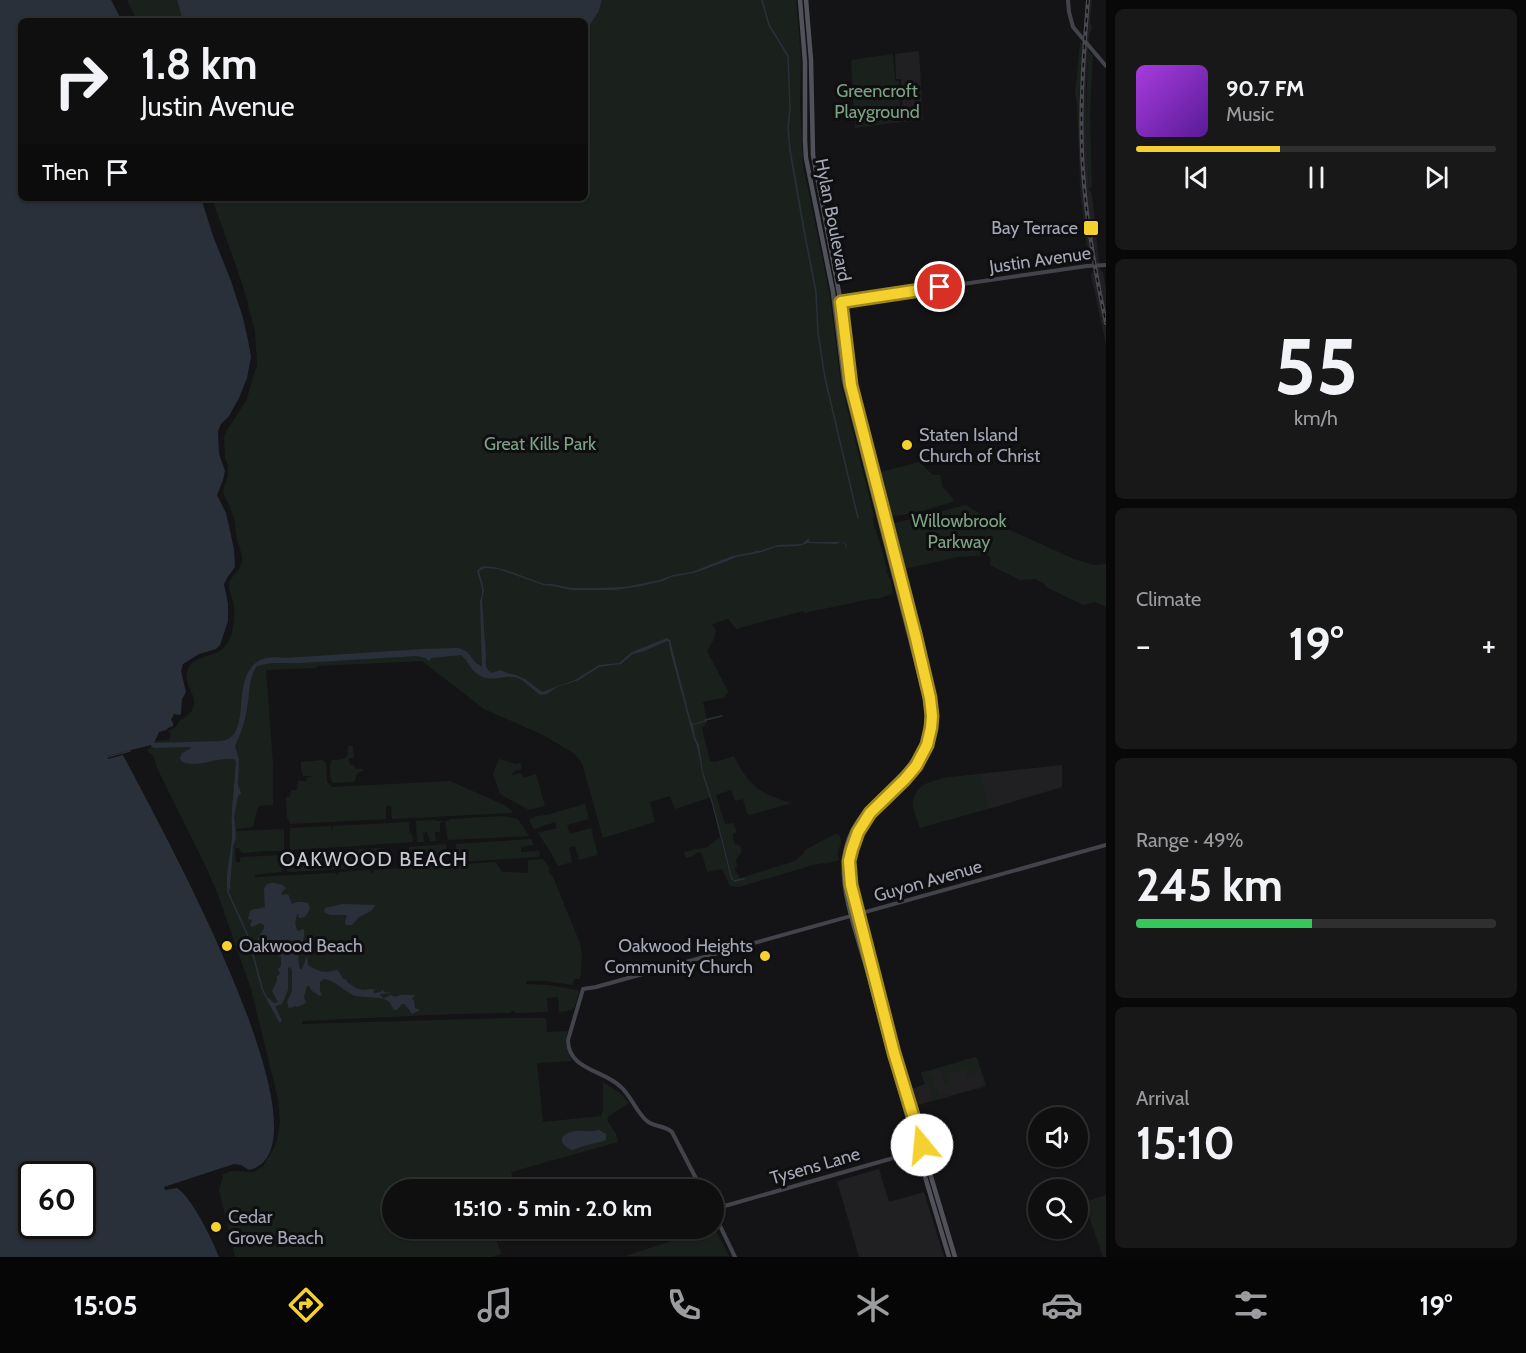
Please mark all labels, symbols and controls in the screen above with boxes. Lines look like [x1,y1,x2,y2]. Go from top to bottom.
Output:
text: 1.8 km [141,38,258,90]
icon: right [42,42,120,120]
text: 90.7 FM [1226,75,1304,102]
park label: Greencroft Playground [834,80,920,123]
text: Justin Avenue [141,90,295,123]
text: Music [1226,102,1274,126]
icon: arrive [101,156,134,189]
street label: Hylan Boulevard [810,157,856,283]
text: Then [42,159,89,186]
icon: previous [1180,161,1213,194]
icon: pause [1300,161,1333,194]
icon: next [1420,161,1453,194]
place label: Bay Terrace [991,217,1078,239]
marker: Bay Terrace [1082,219,1100,237]
street label: Justin Avenue [987,242,1092,278]
pin [914,261,965,312]
icon: arrive [923,270,956,303]
text: 55 [1274,319,1358,414]
text: km/h [1294,406,1338,430]
place label: Staten Island Church of Christ [919,424,1040,467]
park label: Great Kills Park [484,433,597,455]
marker: Staten Island Church of Christ [900,438,914,452]
park label: Willowbrook Parkway [911,510,1008,553]
text: Climate [1136,587,1201,611]
text: 19° [1289,617,1343,671]
text: − [1136,625,1151,665]
text: + [1481,625,1496,665]
text: Range · 49% [1136,828,1244,852]
district label: OAKWOOD BEACH [280,847,468,871]
street label: Guyon Avenue [871,855,985,907]
text: 245 km [1136,858,1283,912]
place label: Oakwood Beach [239,935,363,957]
place label: Oakwood Heights Community Church [605,935,753,978]
marker: Oakwood Beach [220,939,234,953]
marker: Oakwood Heights Community Church [758,949,772,963]
text: Arrival [1136,1086,1189,1110]
map controls [1028,1107,1088,1239]
button: sound [1028,1107,1088,1167]
position arrow [890,1113,954,1177]
text: 15:10 [1136,1116,1235,1170]
street label: Tysens Lane [768,1143,862,1189]
speed limit sign: 60 [18,1161,96,1239]
button: search [1028,1179,1088,1239]
text: 15:10 · 5 min · 2.0 km [454,1195,652,1222]
place label: Cedar Grove Beach [228,1206,324,1249]
marker: Cedar Grove Beach [209,1220,223,1234]
icon: directions [285,1284,327,1326]
icon: music [474,1284,516,1326]
icon: phone [663,1284,705,1326]
icon: climate [852,1284,894,1326]
icon: car [1041,1284,1083,1326]
icon: filters [1230,1284,1272,1326]
text: 15:05 [74,1289,138,1322]
text: 19° [1419,1289,1452,1322]

